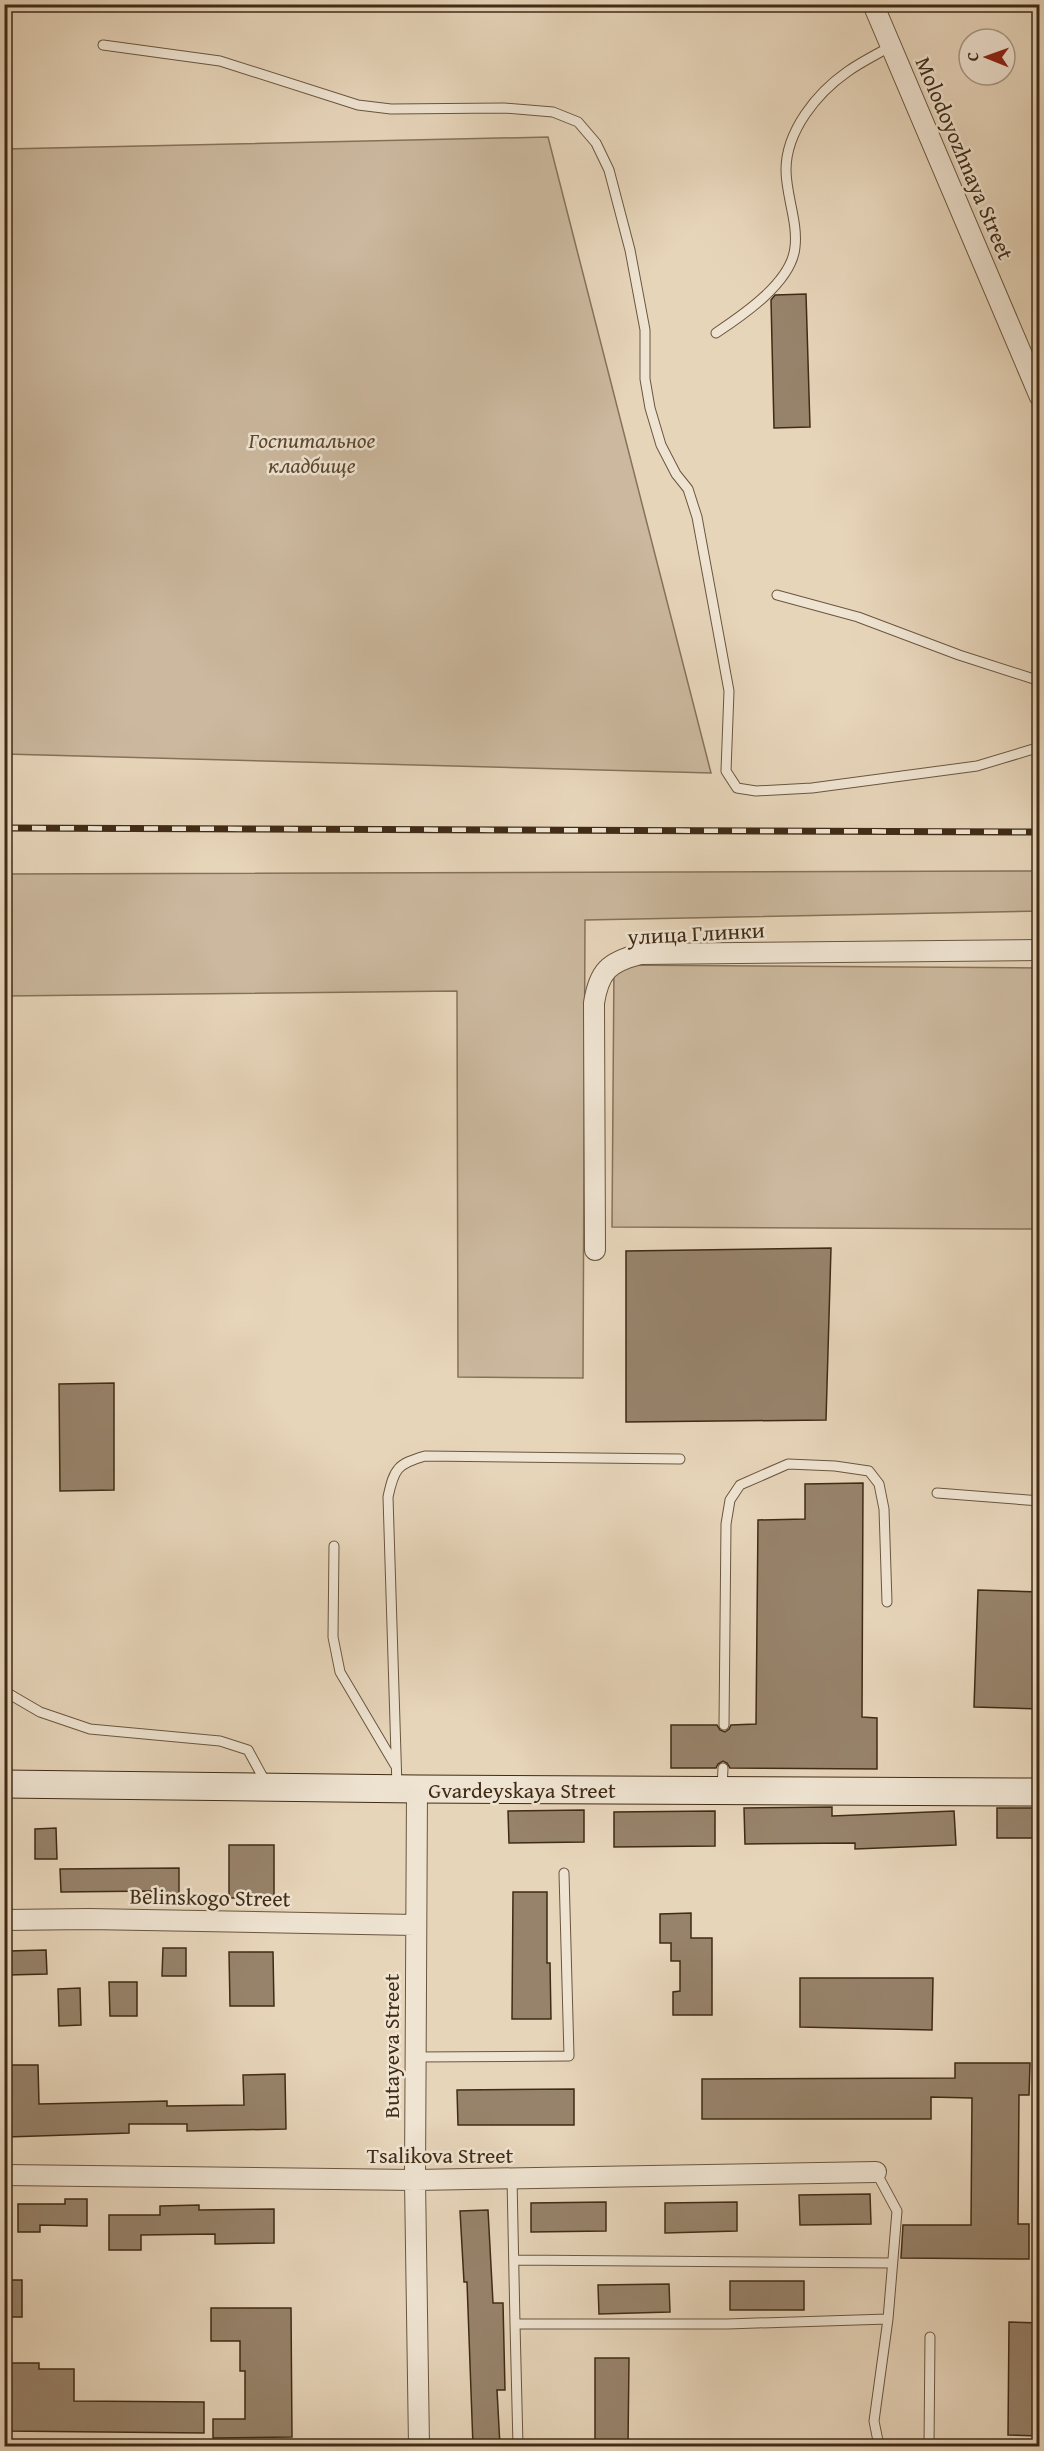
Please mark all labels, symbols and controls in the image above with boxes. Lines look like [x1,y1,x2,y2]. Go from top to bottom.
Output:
north arrow [957,27,1017,87]
street label: Molodoyozhnaya Street [908,52,1022,265]
text: С [960,52,984,61]
park label: Госпитальное кладбище [248,424,376,481]
street label: улица Глинки [626,913,765,953]
street label: Gvardeyskaya Street [428,1774,616,1806]
street label: Belinskogo Street [129,1880,291,1914]
street label: Butayeva Street [375,1973,407,2118]
street label: Tsalikova Street [367,2139,514,2171]

